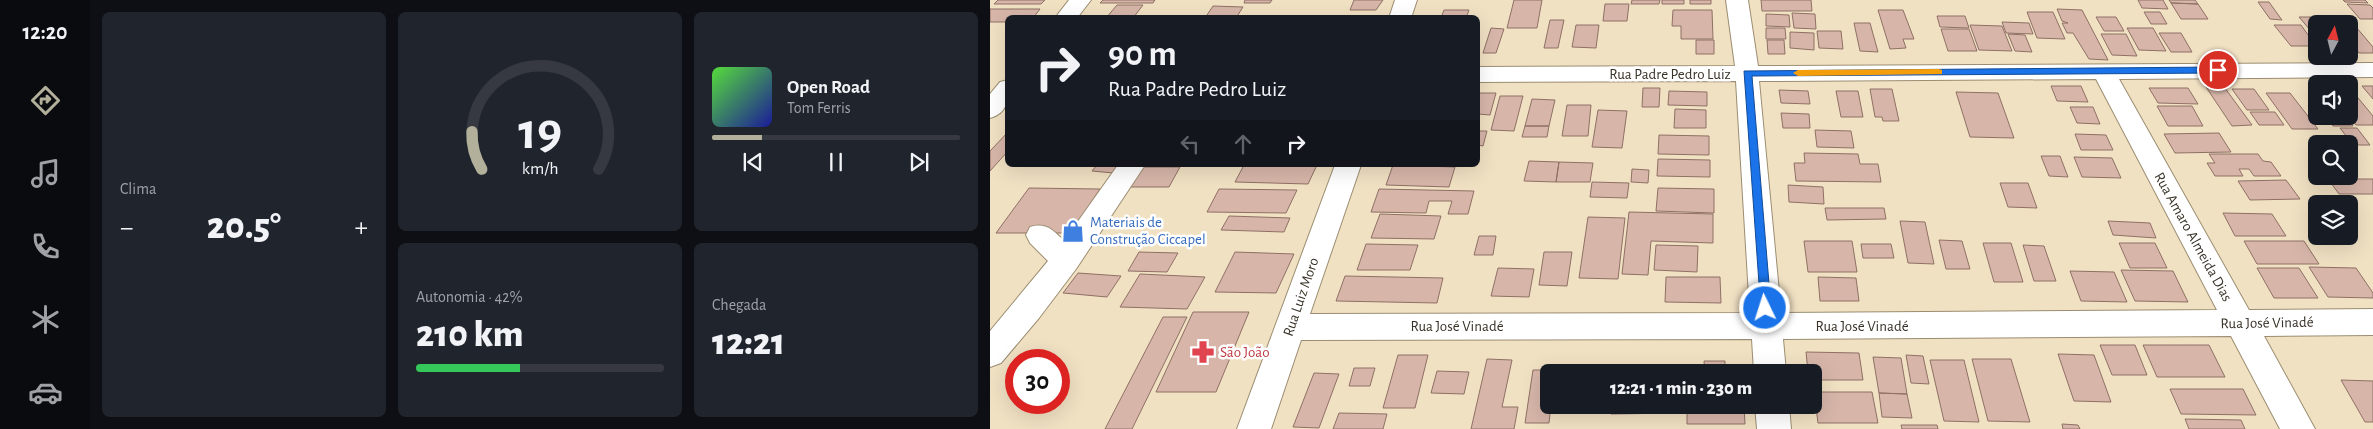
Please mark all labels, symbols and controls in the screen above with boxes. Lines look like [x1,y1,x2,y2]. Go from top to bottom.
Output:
north arrow [2308,15,2358,65]
map controls [2308,15,2358,245]
text: 12:20 [22,21,68,43]
icon: right [1025,35,1090,100]
text: 90 m [1108,37,1177,72]
pin [2197,49,2239,91]
icon: arrive [2204,56,2232,84]
street label: Rua Padre Pedro Luiz [1609,67,1731,82]
button: sound [2308,75,2358,125]
text: Open Road [787,78,870,97]
text: Rua Padre Pedro Luiz [1108,78,1286,100]
icon: directions [28,83,63,118]
text: Tom Ferris [787,100,851,116]
text: 19 [518,106,562,158]
icon: left [1176,130,1204,158]
icon: ahead [1229,130,1257,158]
icon: right [1282,130,1310,158]
button: search [2308,135,2358,185]
icon: previous [739,148,767,176]
icon: pause [822,148,850,176]
icon: next [905,148,933,176]
icon: music [28,156,63,191]
text: km/h [522,160,558,178]
street label: Rua Amaro Almeida Dias [2151,170,2235,304]
text: Clima [120,181,156,197]
button: layers [2308,195,2358,245]
text: 20.5° [207,208,281,246]
text: − [120,214,133,242]
text: + [355,214,368,242]
place label: Materiais de Construção Ciccapel [1090,215,1206,247]
shop icon: Materiais de Construção Ciccapel [1060,218,1086,244]
icon: phone [28,229,63,264]
street label: Rua Luiz Moro [1281,256,1321,338]
position arrow [1738,281,1790,333]
text: Autonomia · 42% [416,289,523,305]
text: Chegada [712,297,767,313]
icon: climate [28,302,63,337]
street label: Rua José Vinadé [2220,315,2314,331]
text: 210 km [416,316,524,354]
street label: Rua José Vinadé [1410,319,1504,334]
street label: Rua José Vinadé [1815,319,1909,334]
text: 12:21 [712,324,785,362]
pharmacy icon: São João [1190,339,1216,365]
place label: São João [1220,345,1270,360]
speed limit sign: 30 [1005,349,1070,414]
icon: car [28,375,63,410]
text: 12:21 · 1 min · 230 m [1610,379,1752,398]

